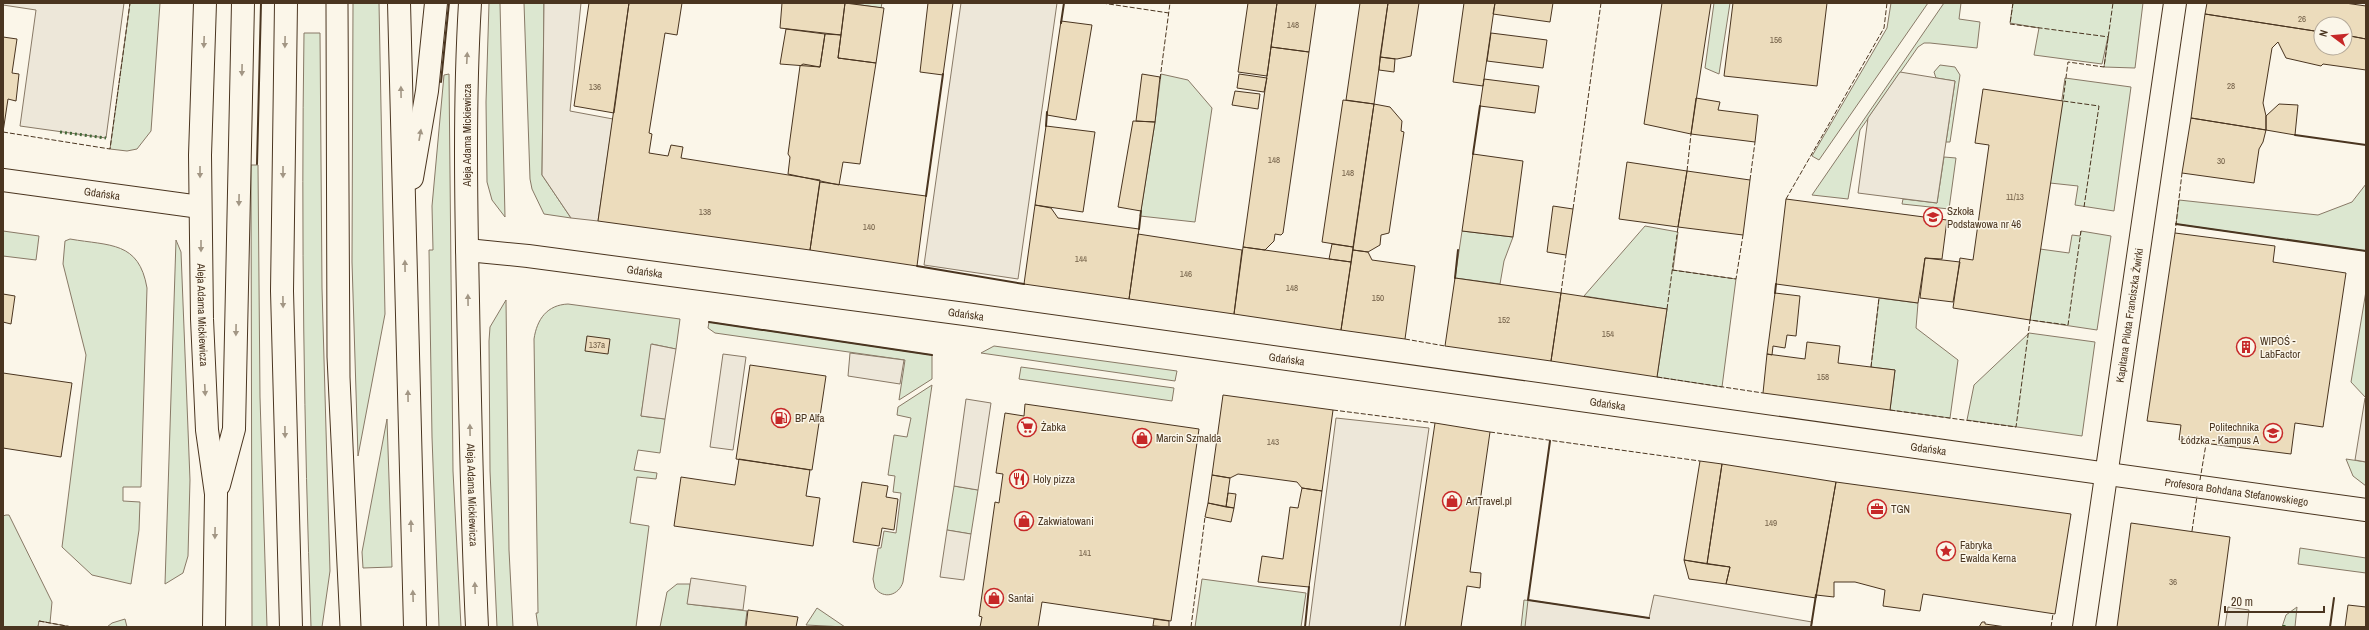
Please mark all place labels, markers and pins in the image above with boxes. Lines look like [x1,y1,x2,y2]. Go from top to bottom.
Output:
place label: Szkoła Podstawowa nr 46 [1947,204,2021,231]
school or university icon: Szkoła Podstawowa nr 46 [1922,206,1944,228]
place label: WIPOŚ - LabFactor [2260,334,2300,361]
building icon: WIPOŚ - LabFactor [2235,336,2257,358]
fuel station icon: BP Alfa [770,407,792,429]
place label: BP Alfa [795,411,824,425]
supermarket icon: Żabka [1016,416,1038,438]
place label: Żabka [1041,420,1066,434]
place label: Politechnika Łódzka - Kampus A [2181,420,2260,447]
school or university icon: Politechnika Łódzka - Kampus A [2262,422,2284,444]
shop icon: Marcin Szmalda [1131,427,1153,449]
place label: Marcin Szmalda [1156,431,1221,445]
restaurant icon: Holy pizza [1008,468,1030,490]
place label: Holy pizza [1033,472,1075,486]
shop icon: ArtTravel.pl [1441,490,1463,512]
place label: ArtTravel.pl [1465,494,1512,508]
office icon: TGN [1866,498,1888,520]
place label: TGN [1891,502,1910,516]
shop icon: Zakwiatowani [1013,510,1035,532]
place label: Zakwiatowani [1038,514,1094,528]
place label: Fabryka Ewalda Kerna [1960,538,2016,565]
place icon: Fabryka Ewalda Kerna [1935,540,1957,562]
shop icon: Santai [983,587,1005,609]
place label: Santai [1008,591,1034,605]

